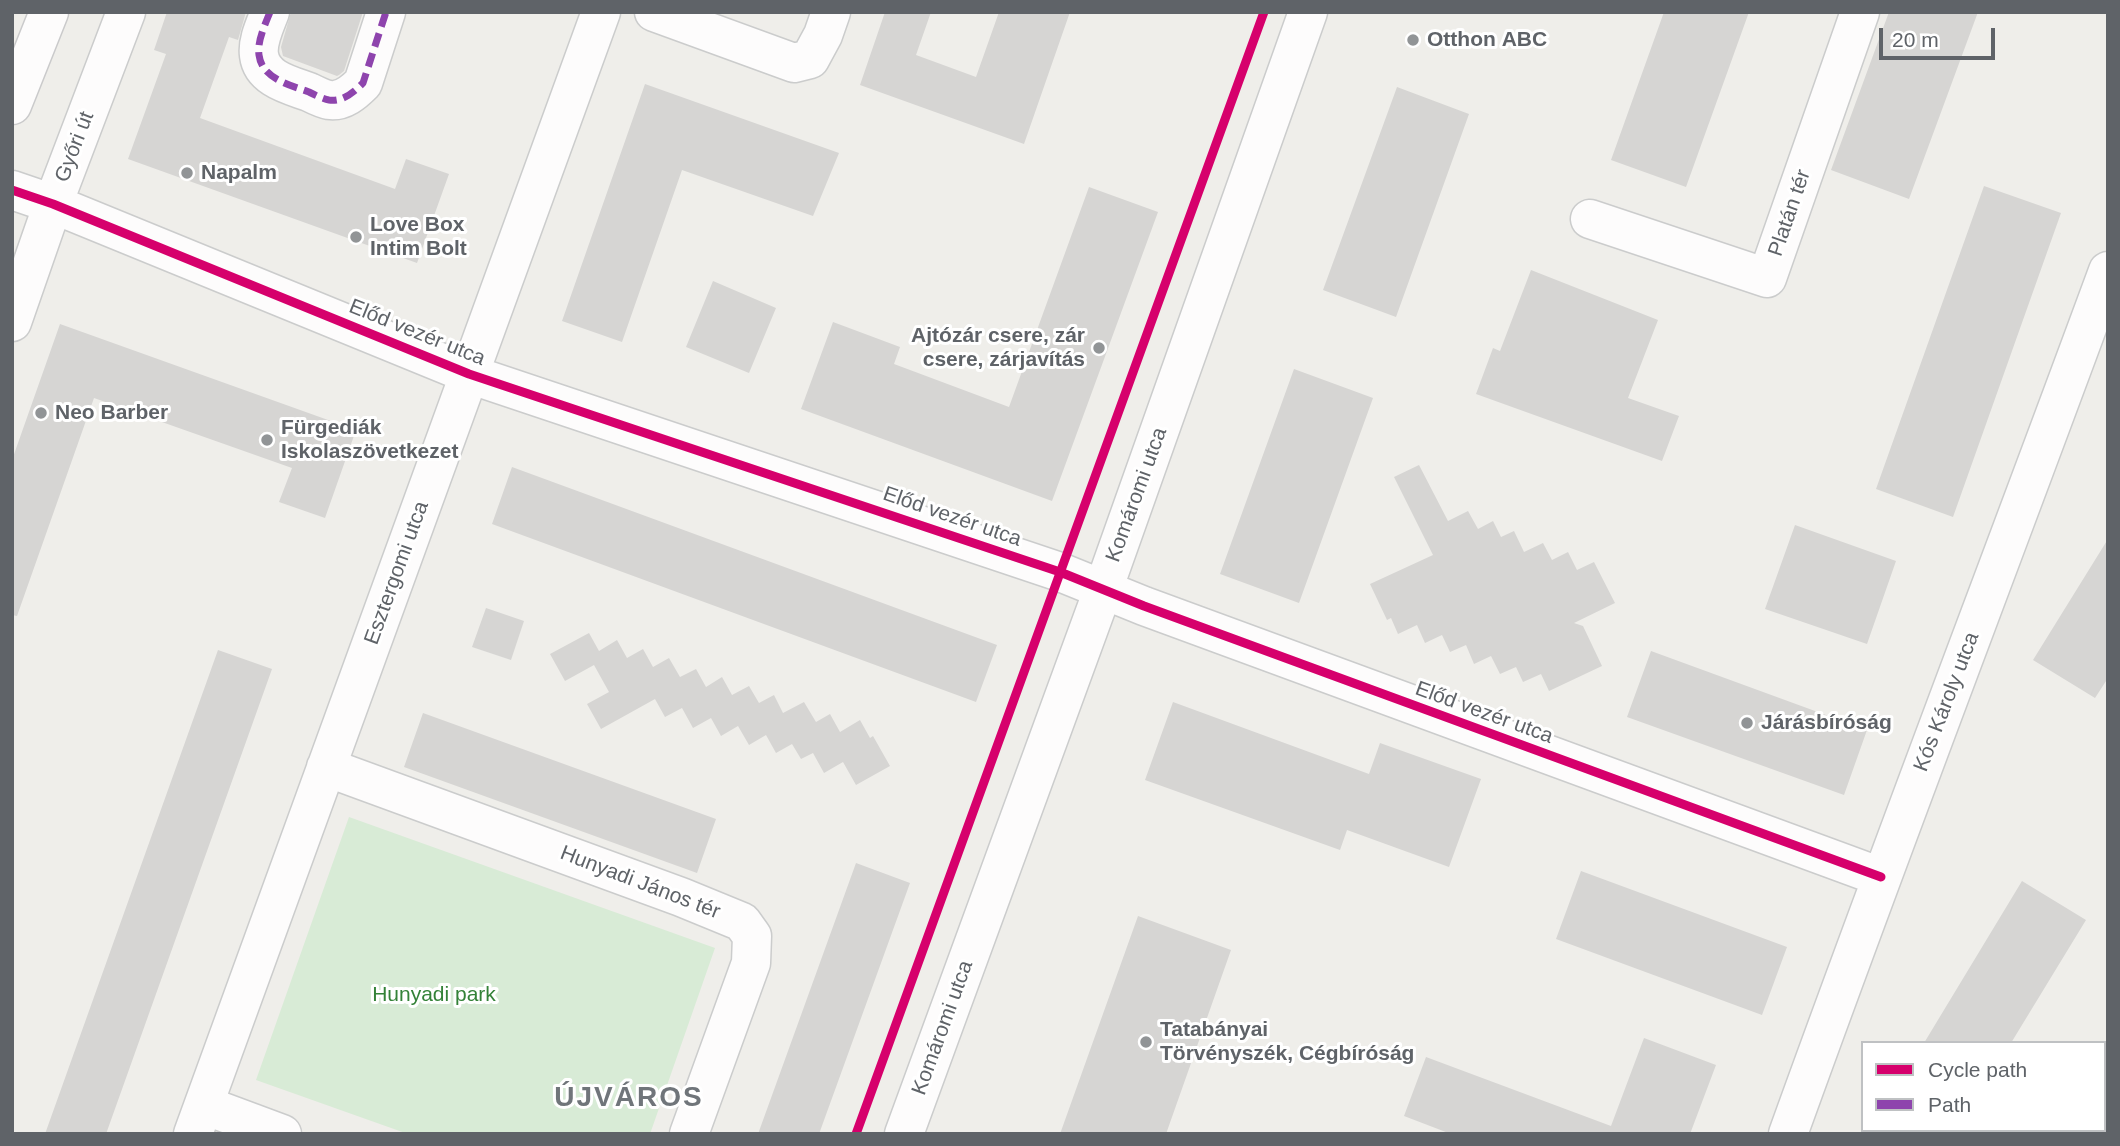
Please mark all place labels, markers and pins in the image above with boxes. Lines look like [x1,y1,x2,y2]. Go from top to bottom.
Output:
place label: Otthon ABC [1427,27,1547,53]
marker: Otthon ABC [1405,32,1421,48]
place label: Napalm [201,160,277,186]
marker: Napalm [179,165,195,181]
place label: Love Box Intim Bolt [370,212,467,262]
marker: Love Box Intim Bolt [348,229,364,245]
place label: Ajtózár csere, zár csere, zárjavítás [911,323,1085,373]
marker: Ajtózár csere, zár csere, zárjavítás [1091,340,1107,356]
place label: Neo Barber [55,400,168,426]
marker: Neo Barber [33,405,49,421]
place label: Fürgediák Iskolaszövetkezet [281,415,458,465]
marker: Fürgediák Iskolaszövetkezet [259,432,275,448]
place label: Járásbíróság [1761,710,1892,736]
marker: Járásbíróság [1739,715,1755,731]
place label: Tatabányai Törvényszék, Cégbíróság [1160,1017,1414,1067]
marker: Tatabányai Törvényszék, Cégbíróság [1138,1034,1154,1050]

